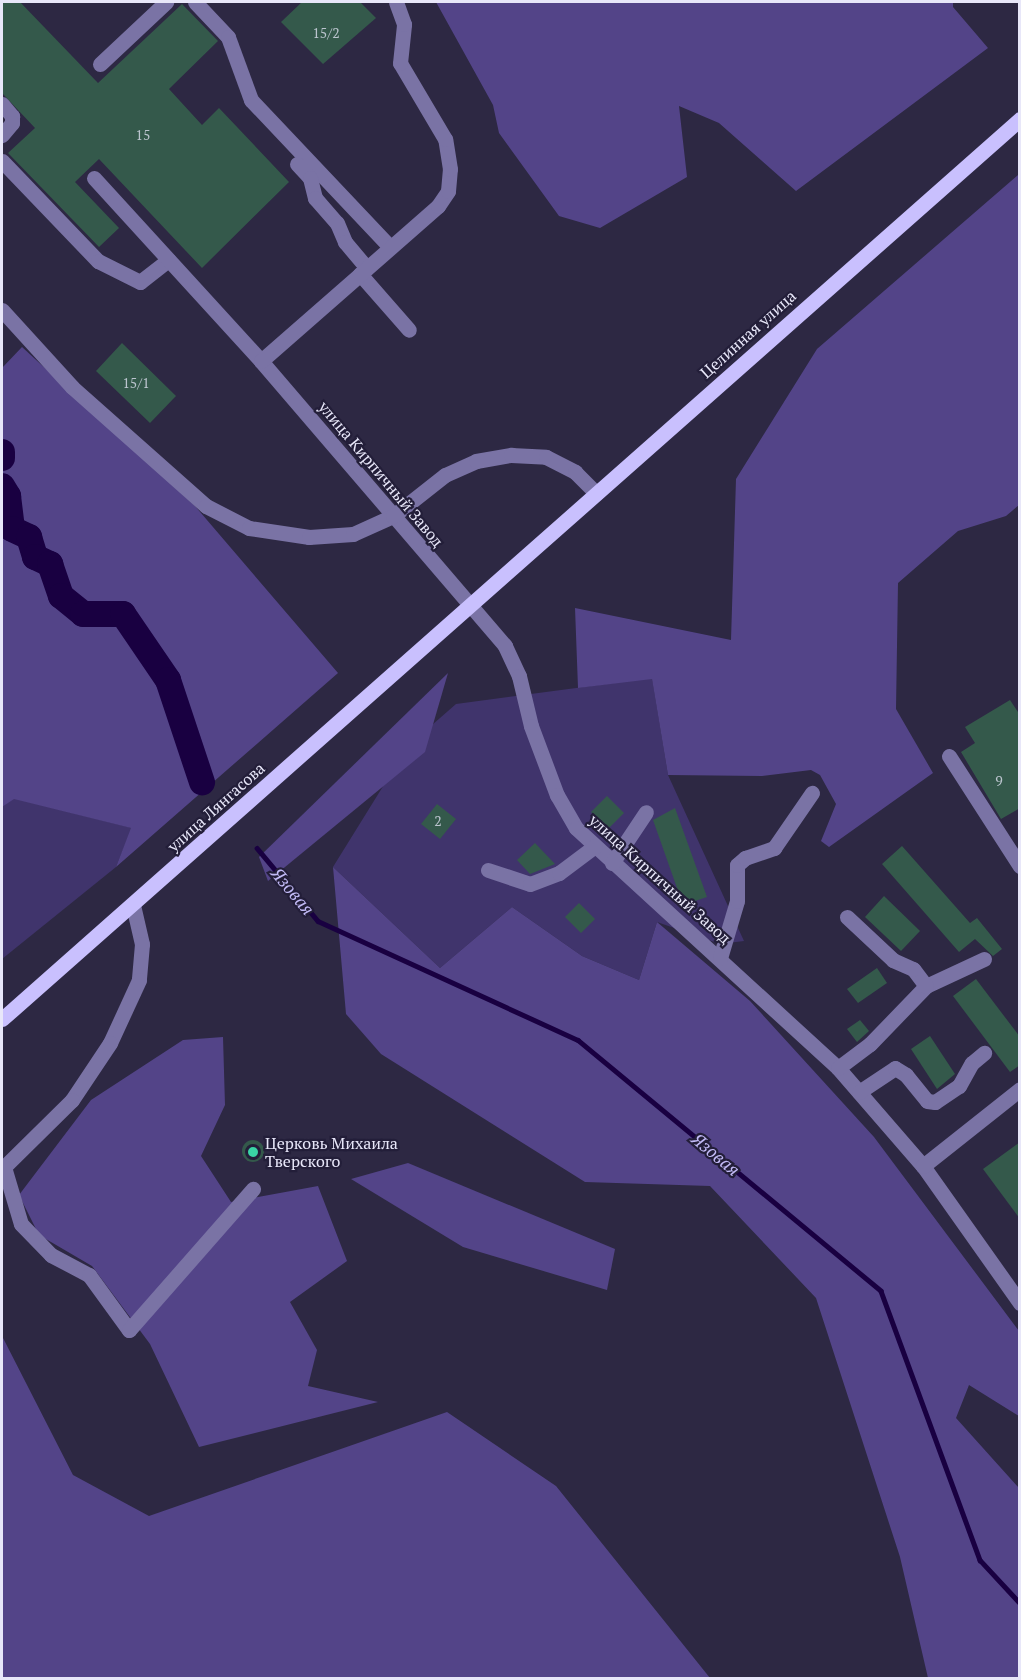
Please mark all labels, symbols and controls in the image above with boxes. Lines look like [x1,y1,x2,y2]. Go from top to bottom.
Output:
house number: 15/2 [312,25,340,41]
house number: 15 [136,127,150,143]
street label: Целинная улица [696,286,800,382]
house number: 15/1 [122,375,150,391]
street label: улица Кирпичный Завод [314,397,448,551]
street label: улица Лянгасова [163,758,269,856]
house number: 9 [995,773,1003,789]
street label: улица Кирпичный Завод [585,810,735,948]
house number: 2 [434,813,442,829]
water label: Язовая [267,863,319,919]
water label: Язовая [688,1128,744,1180]
place label: Церковь Михаила Тверского [265,1133,398,1171]
marker: Церковь Михаила Тверского [246,1145,260,1159]

